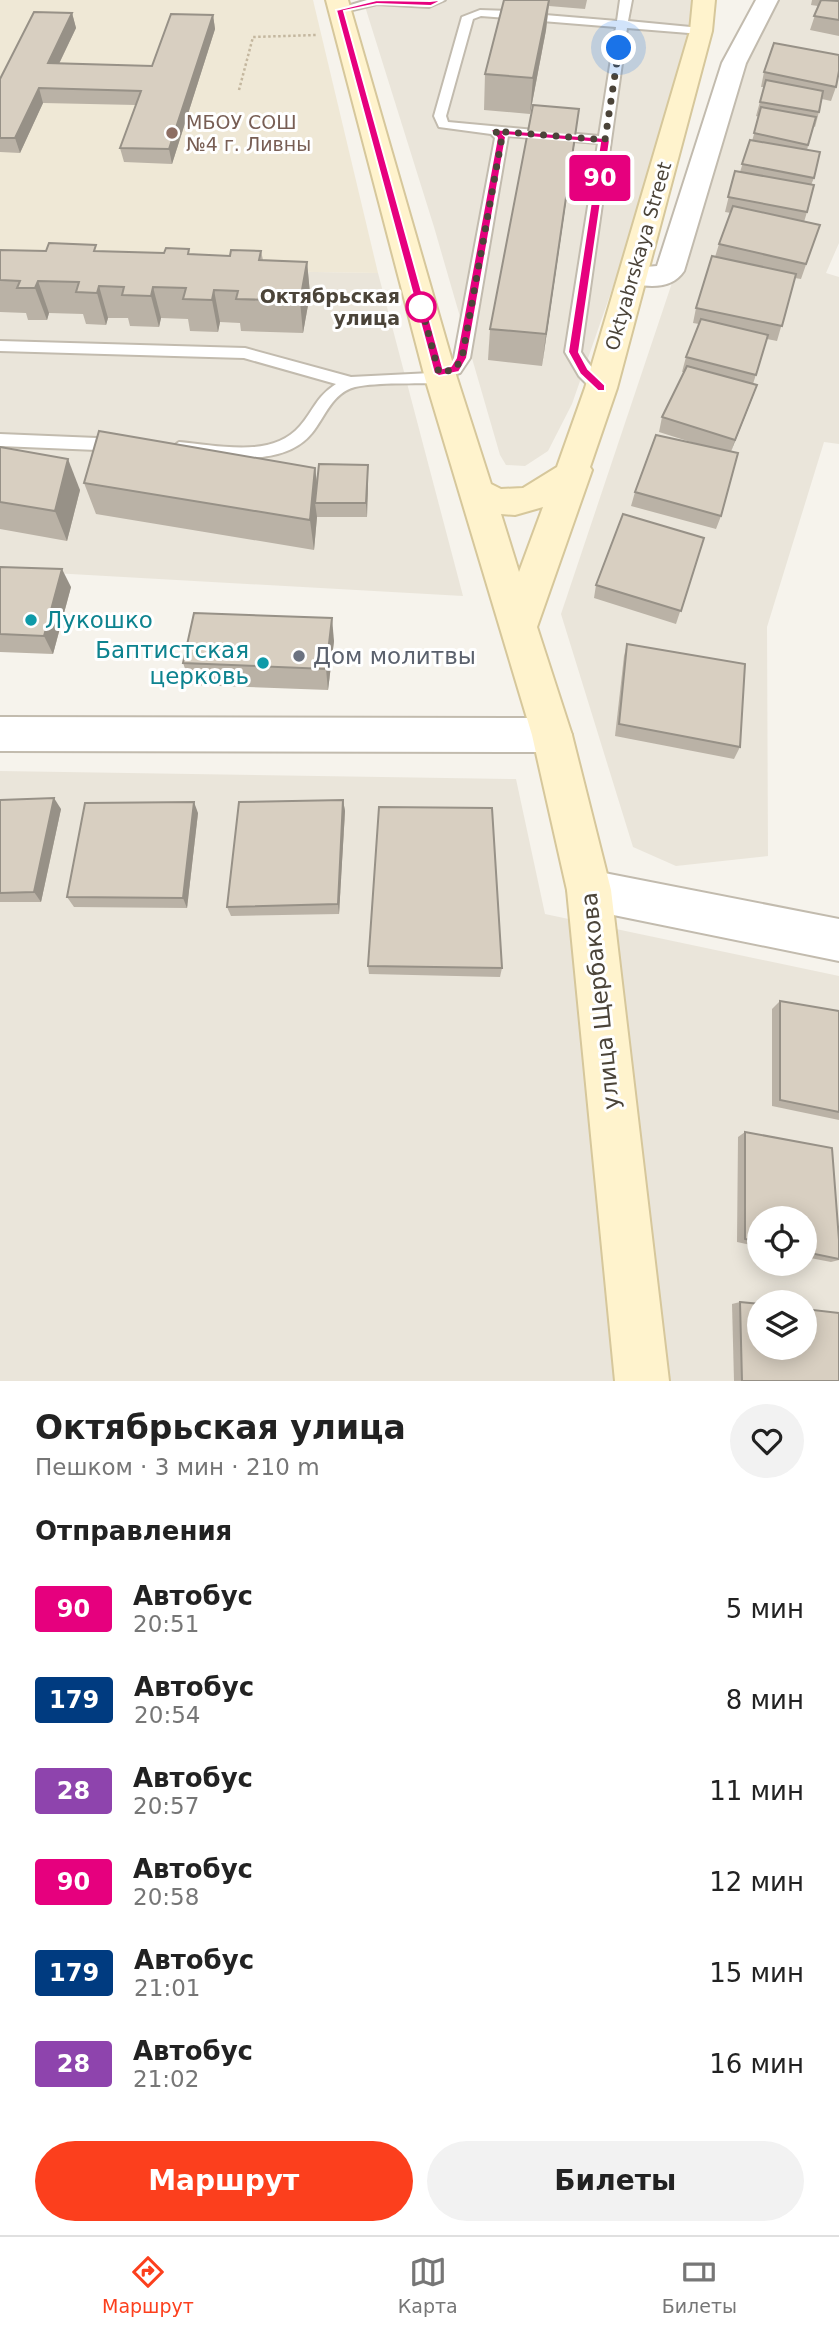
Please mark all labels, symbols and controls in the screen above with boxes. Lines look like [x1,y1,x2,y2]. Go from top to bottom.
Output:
your location [601,30,636,65]
place label: МБОУ СОШ №4 г. Ливны [186,111,311,155]
marker: МБОУ СОШ №4 г. Ливны [164,125,180,141]
line badge: 90 [568,155,632,201]
street label: Oktyabrskaya Street [601,159,675,353]
text: 90 [583,164,617,192]
place label: Октябрьская улица [260,285,400,329]
marker: Октябрьская улица [406,292,436,322]
place label: Лукошко [45,607,153,633]
marker: Лукошко [23,612,39,628]
place label: Баптистская церковь [95,637,249,689]
place label: Дом молитвы [313,643,476,669]
marker: Дом молитвы [291,648,307,664]
marker: Баптистская церковь [255,655,271,671]
street label: улица Щербакова [576,891,624,1111]
map controls [747,1206,817,1360]
button: locate [747,1206,817,1276]
button: layers [747,1290,817,1360]
button: heart [730,1404,804,1478]
text: Октябрьская улица [35,1408,406,1447]
text: Пешком · 3 мин · 210 m [35,1454,320,1480]
text: Отправления [35,1516,232,1546]
text: Автобус [133,1581,253,1611]
text: 5 мин [726,1594,804,1624]
text: 90 [57,1595,90,1623]
text: 20:51 [133,1611,199,1637]
text: Автобус [134,1672,254,1702]
text: 8 мин [726,1685,804,1715]
text: 179 [49,1686,99,1714]
text: 20:54 [134,1702,200,1728]
text: Автобус [133,1763,253,1793]
text: 11 мин [709,1776,804,1806]
text: 28 [57,1777,90,1805]
text: 20:57 [133,1793,199,1819]
text: Автобус [133,1854,253,1884]
text: 12 мин [709,1867,804,1897]
text: 90 [57,1868,90,1896]
text: 20:58 [133,1884,199,1910]
text: Автобус [134,1945,254,1975]
text: 15 мин [709,1958,804,1988]
text: 179 [49,1959,99,1987]
text: 21:01 [134,1975,200,2001]
text: Автобус [133,2036,253,2066]
text: 16 мин [709,2049,804,2079]
text: 28 [57,2050,90,2078]
text: 21:02 [133,2066,199,2092]
button: Маршрут [35,2141,413,2221]
button: Билеты [427,2141,804,2221]
tab: Маршрут [102,2253,194,2317]
tab: Карта [398,2253,458,2317]
tab: Билеты [662,2253,737,2317]

